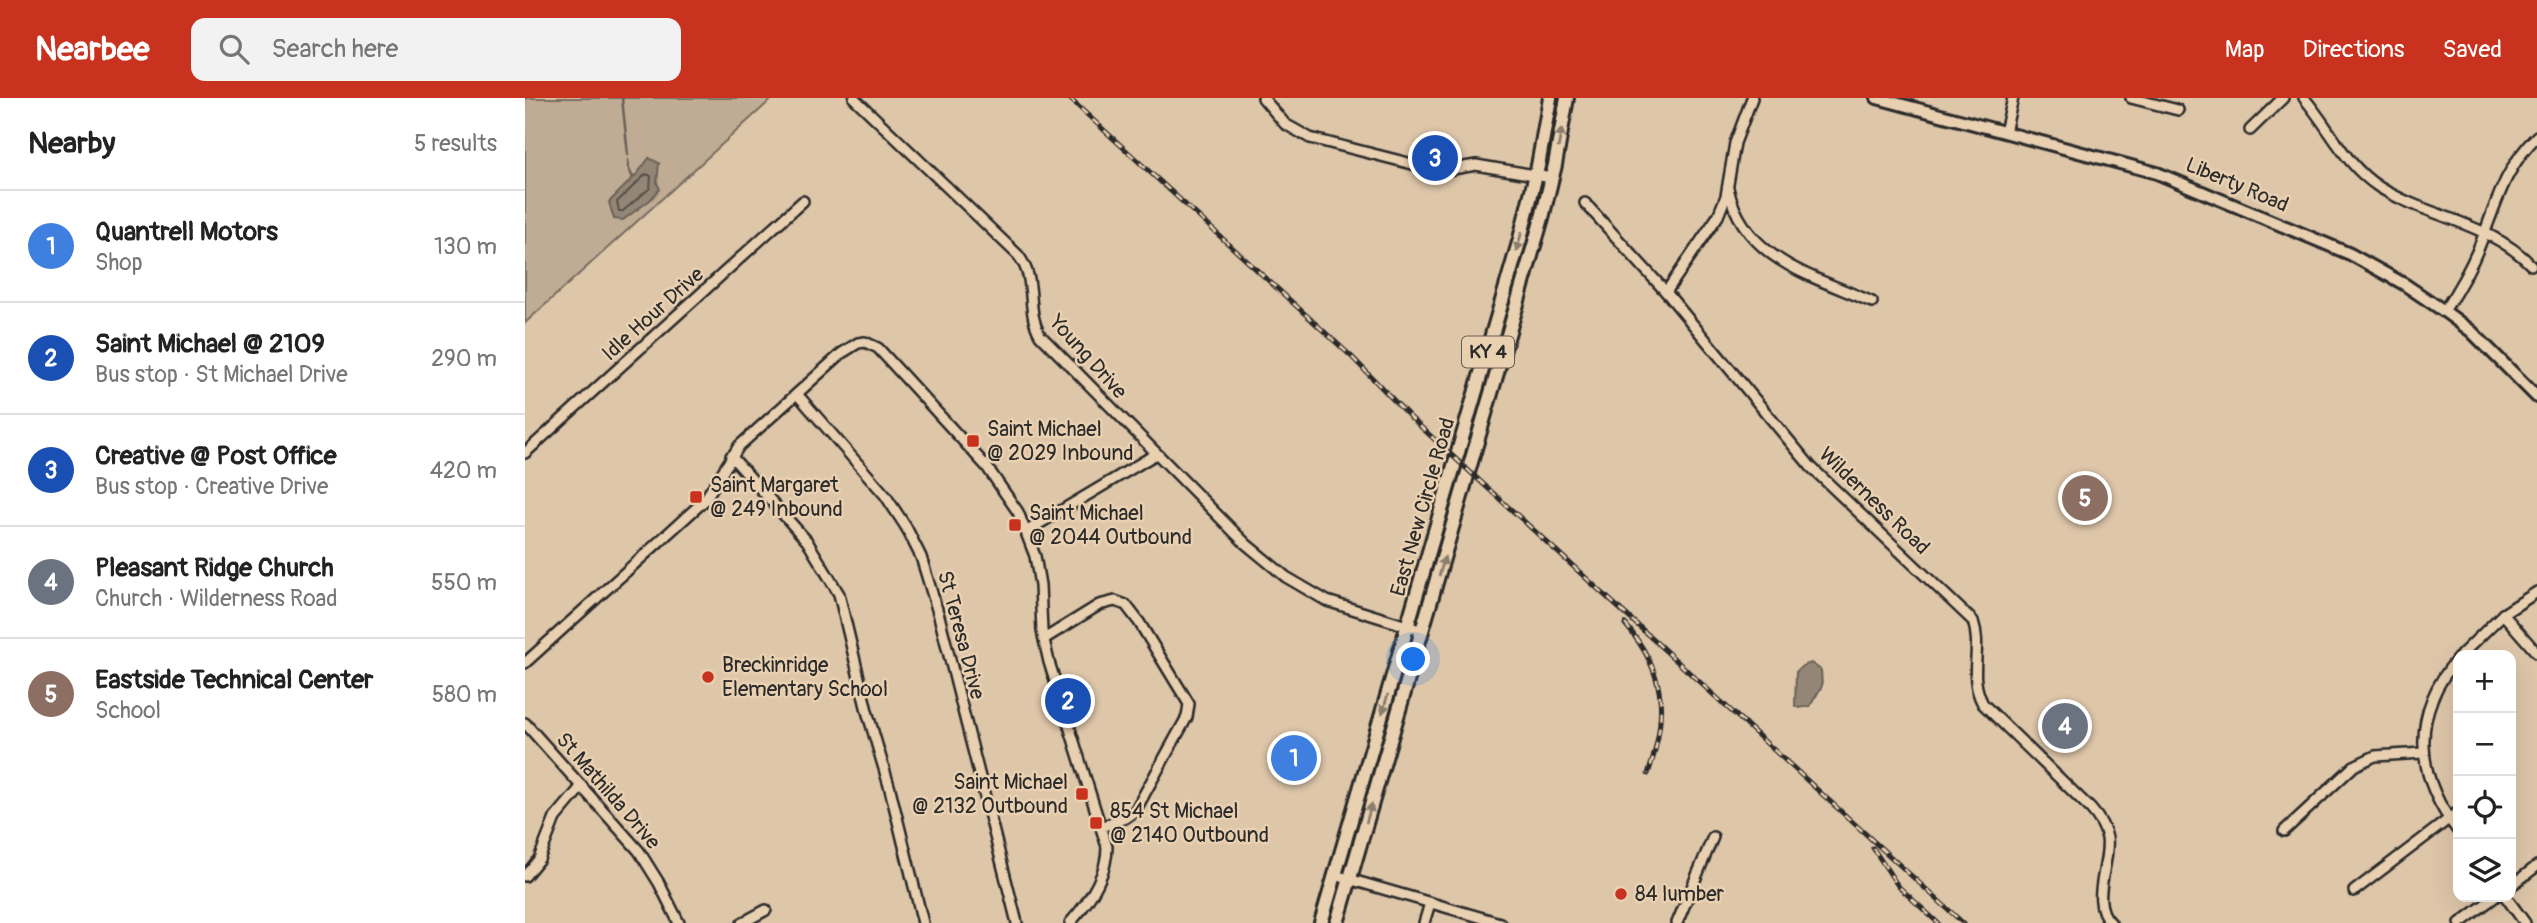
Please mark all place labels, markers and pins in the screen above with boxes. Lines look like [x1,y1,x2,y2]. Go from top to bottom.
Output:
pin: 3 [1412,132,1458,184]
place label: Saint Michael @ 2029 Inbound [987,416,1134,467]
marker: Saint Michael @ 2029 Inbound [965,433,981,449]
place label: Saint Margaret @ 249 Inbound [710,472,843,523]
pin: 5 [2062,472,2108,524]
marker: Saint Margaret @ 249 Inbound [688,489,704,505]
place label: Saint Michael @ 2044 Outbound [1029,500,1192,551]
marker: Saint Michael @ 2044 Outbound [1007,517,1023,533]
place label: Breckinridge Elementary School [722,652,888,703]
marker: Breckinridge Elementary School [700,669,716,685]
pin: 2 [1045,675,1091,727]
pin: 4 [2042,700,2088,752]
pin: 1 [1271,732,1317,784]
place label: Saint Michael @ 2132 Outbound [912,769,1068,820]
marker: Saint Michael @ 2132 Outbound [1074,786,1090,802]
place label: 854 St Michael @ 2140 Outbound [1110,798,1269,849]
marker: 854 St Michael @ 2140 Outbound [1088,815,1104,831]
place label: 84 lumber [1635,881,1725,908]
marker: 84 lumber [1613,886,1629,902]

